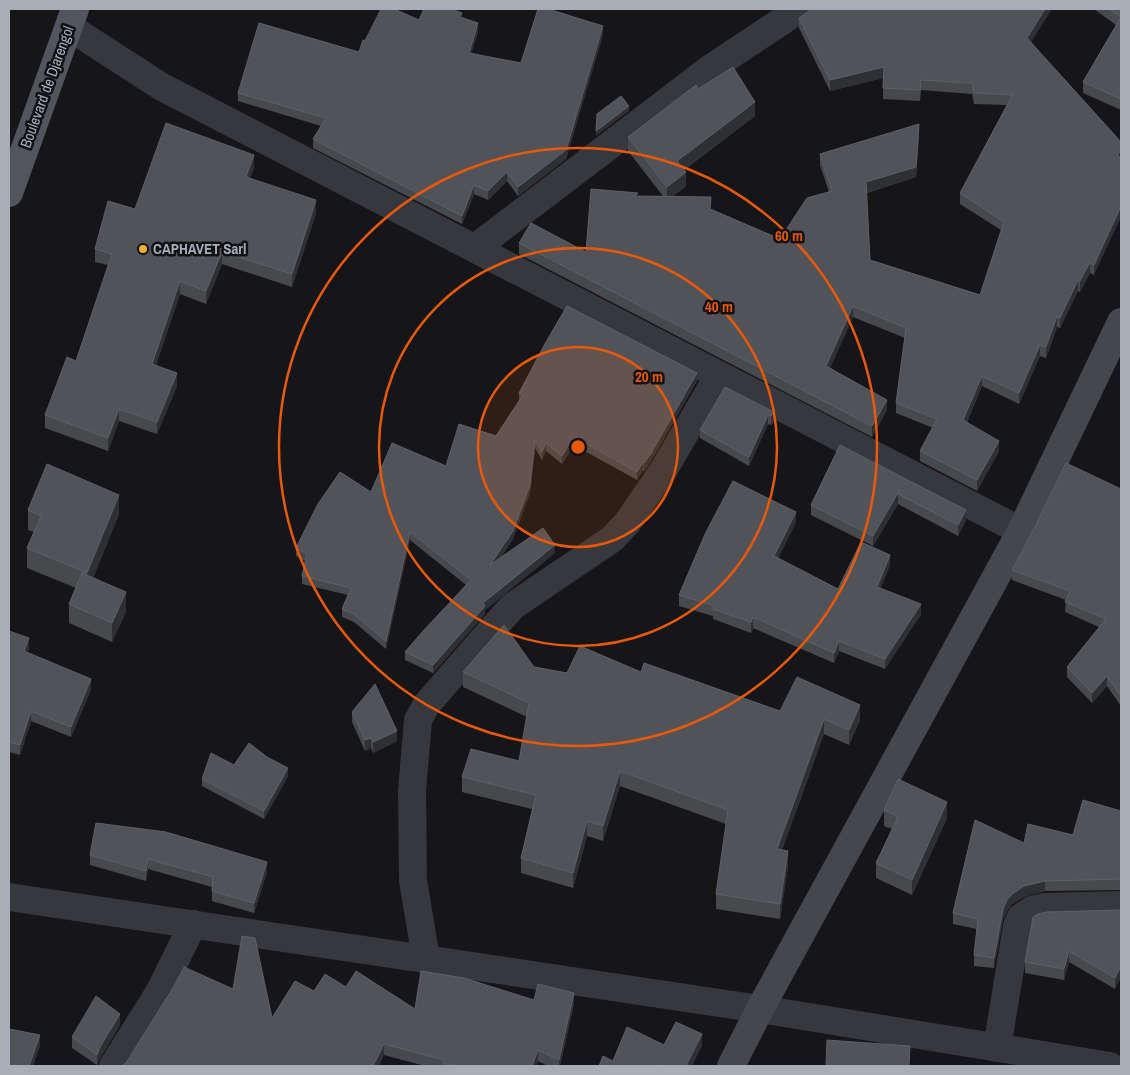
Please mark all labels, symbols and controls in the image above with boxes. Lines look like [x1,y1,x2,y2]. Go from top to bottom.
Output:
street label: Boulevard de Djarengol [15,23,78,151]
text: 60 m [775,225,803,246]
place label: CAPHAVET Sarl [153,238,246,259]
marker: CAPHAVET Sarl [137,243,149,255]
text: 40 m [705,296,733,317]
text: 20 m [635,366,663,387]
centre of rings [569,438,587,456]

